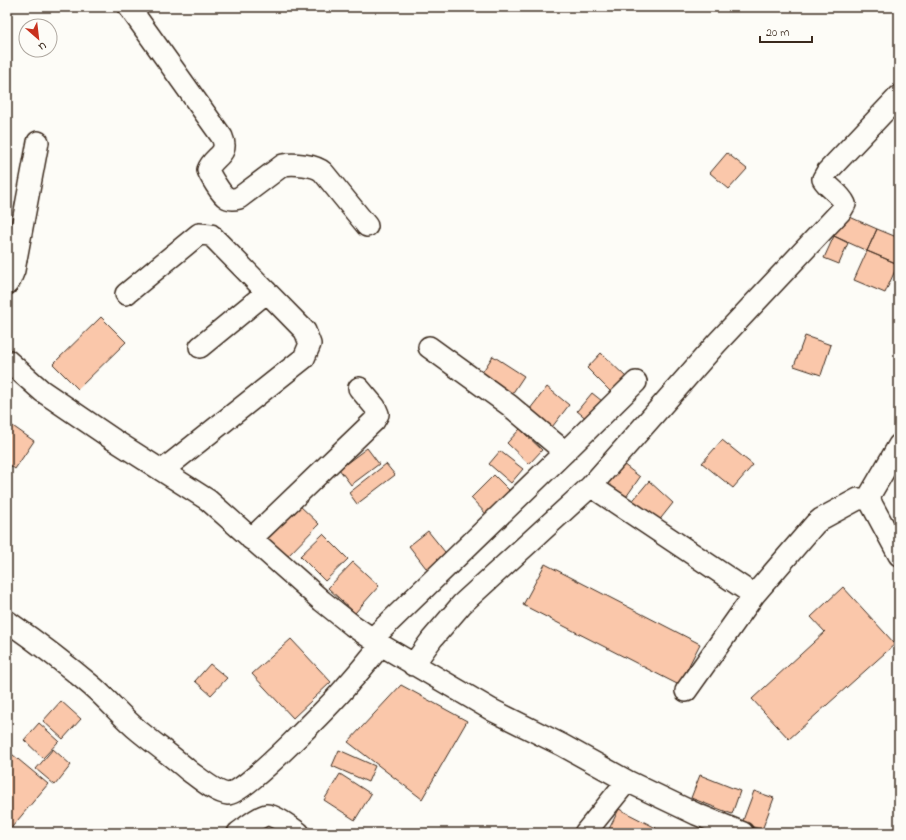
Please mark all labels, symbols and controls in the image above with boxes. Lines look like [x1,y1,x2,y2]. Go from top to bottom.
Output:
north arrow [18,18,58,58]
scale bar [760,18,812,44]
text: 20 m [766,24,789,42]
text: U [35,37,49,55]

